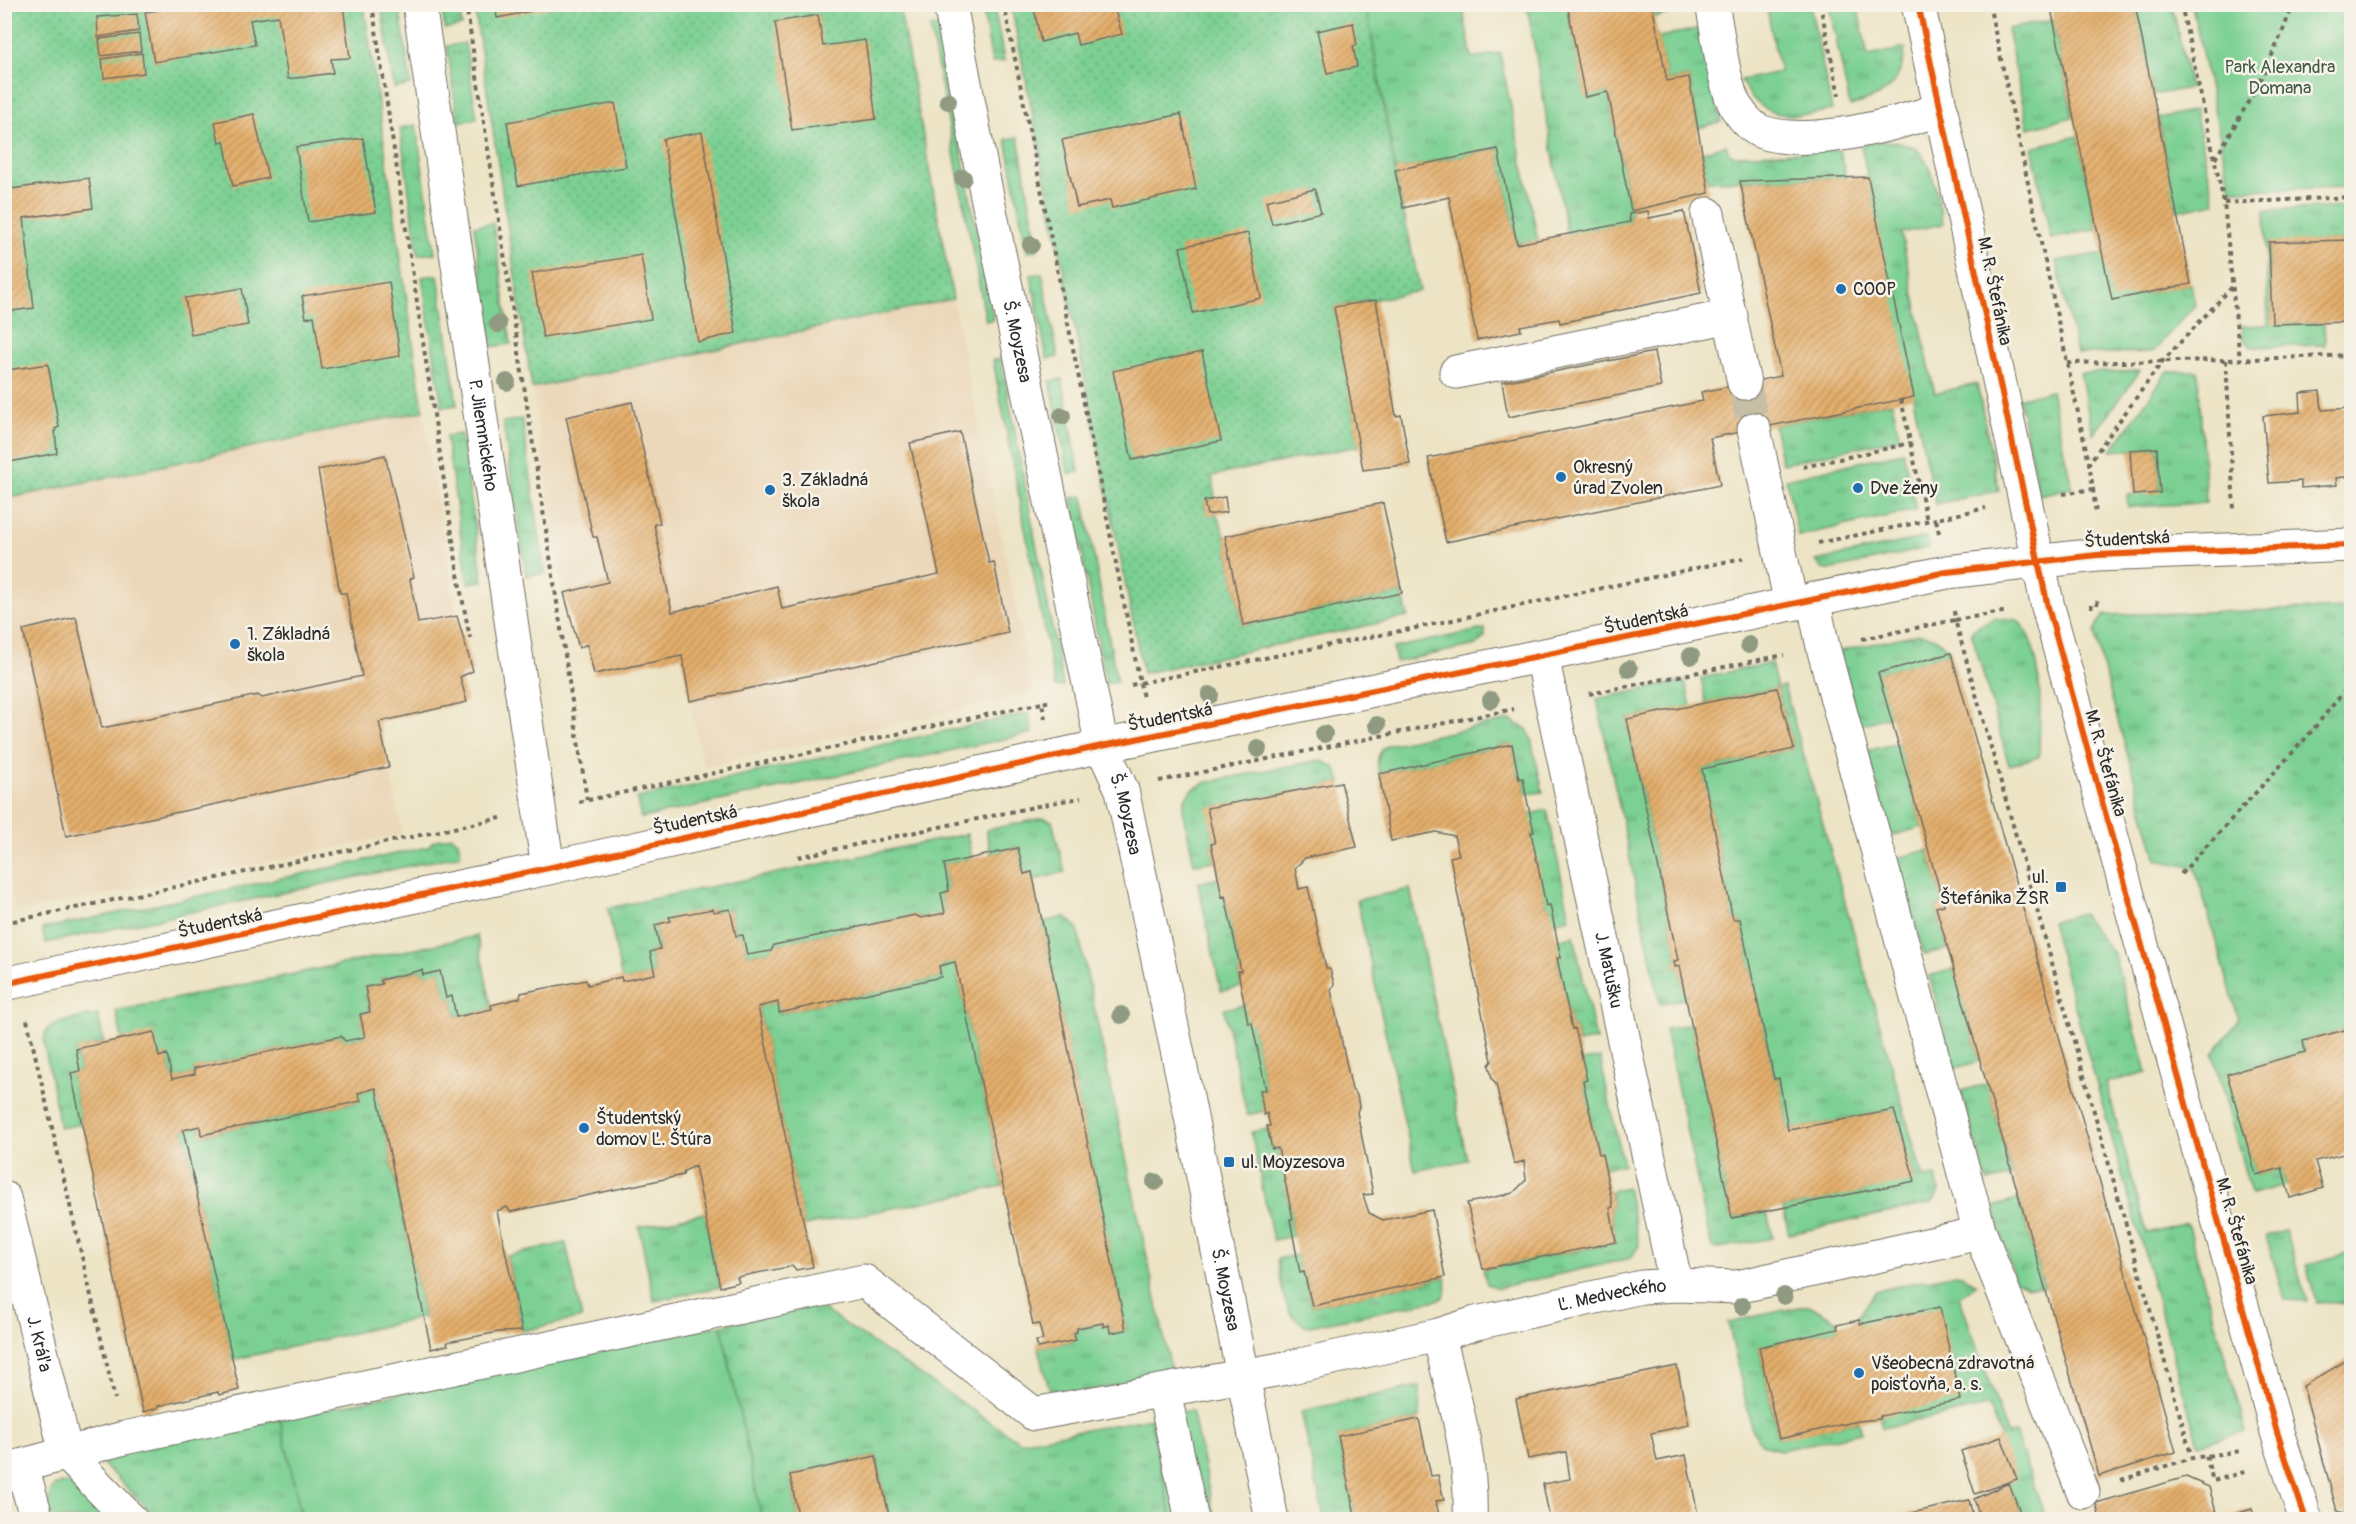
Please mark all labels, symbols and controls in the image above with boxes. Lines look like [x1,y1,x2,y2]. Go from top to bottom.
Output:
park label: Park Alexandra Domana [2225,56,2335,100]
street label: M. R. Štefánika [1972,235,2018,347]
place label: COOP [1853,278,1896,301]
marker: COOP [1834,282,1848,296]
street label: Š. Moyzesa [997,298,1037,385]
street label: P. Jilemnického [463,378,503,493]
place label: Okresný úrad Zvolen [1573,456,1663,500]
place label: 3. Základná škola [782,469,868,513]
marker: Okresný úrad Zvolen [1554,470,1568,484]
place label: Dve ženy [1870,477,1938,500]
marker: Dve ženy [1851,481,1865,495]
marker: 3. Základná škola [763,483,777,497]
street label: Študentská [2084,525,2170,553]
street label: Študentská [1602,598,1690,640]
place label: 1. Základná škola [247,623,330,667]
marker: 1. Základná škola [228,637,242,651]
street label: Študentská [1126,697,1214,737]
street label: M. R. Štefánika [2079,707,2133,819]
street label: Š. Moyzesa [1104,769,1146,857]
street label: Študentská [651,799,739,841]
place label: ul. Štefánika ŽSR [1940,866,2049,910]
marker: ul. Štefánika ŽSR [2054,880,2068,894]
street label: Študentská [176,902,264,944]
street label: J. Matušku [1589,930,1628,1010]
place label: Študentský domov Ľ. Štúra [596,1106,711,1151]
marker: Študentský domov Ľ. Štúra [577,1121,591,1135]
place label: ul. Moyzesova [1241,1151,1345,1174]
marker: ul. Moyzesova [1222,1155,1236,1169]
street label: M. R. Štefánika [2210,1175,2264,1287]
street label: Š. Moyzesa [1206,1246,1245,1333]
street label: Ľ. Medveckého [1556,1275,1667,1317]
street label: J. Kráľa [21,1314,57,1374]
place label: Všeobecná zdravotná poisťovňa, a. s. [1871,1352,2034,1396]
marker: Všeobecná zdravotná poisťovňa, a. s. [1852,1366,1866,1380]

